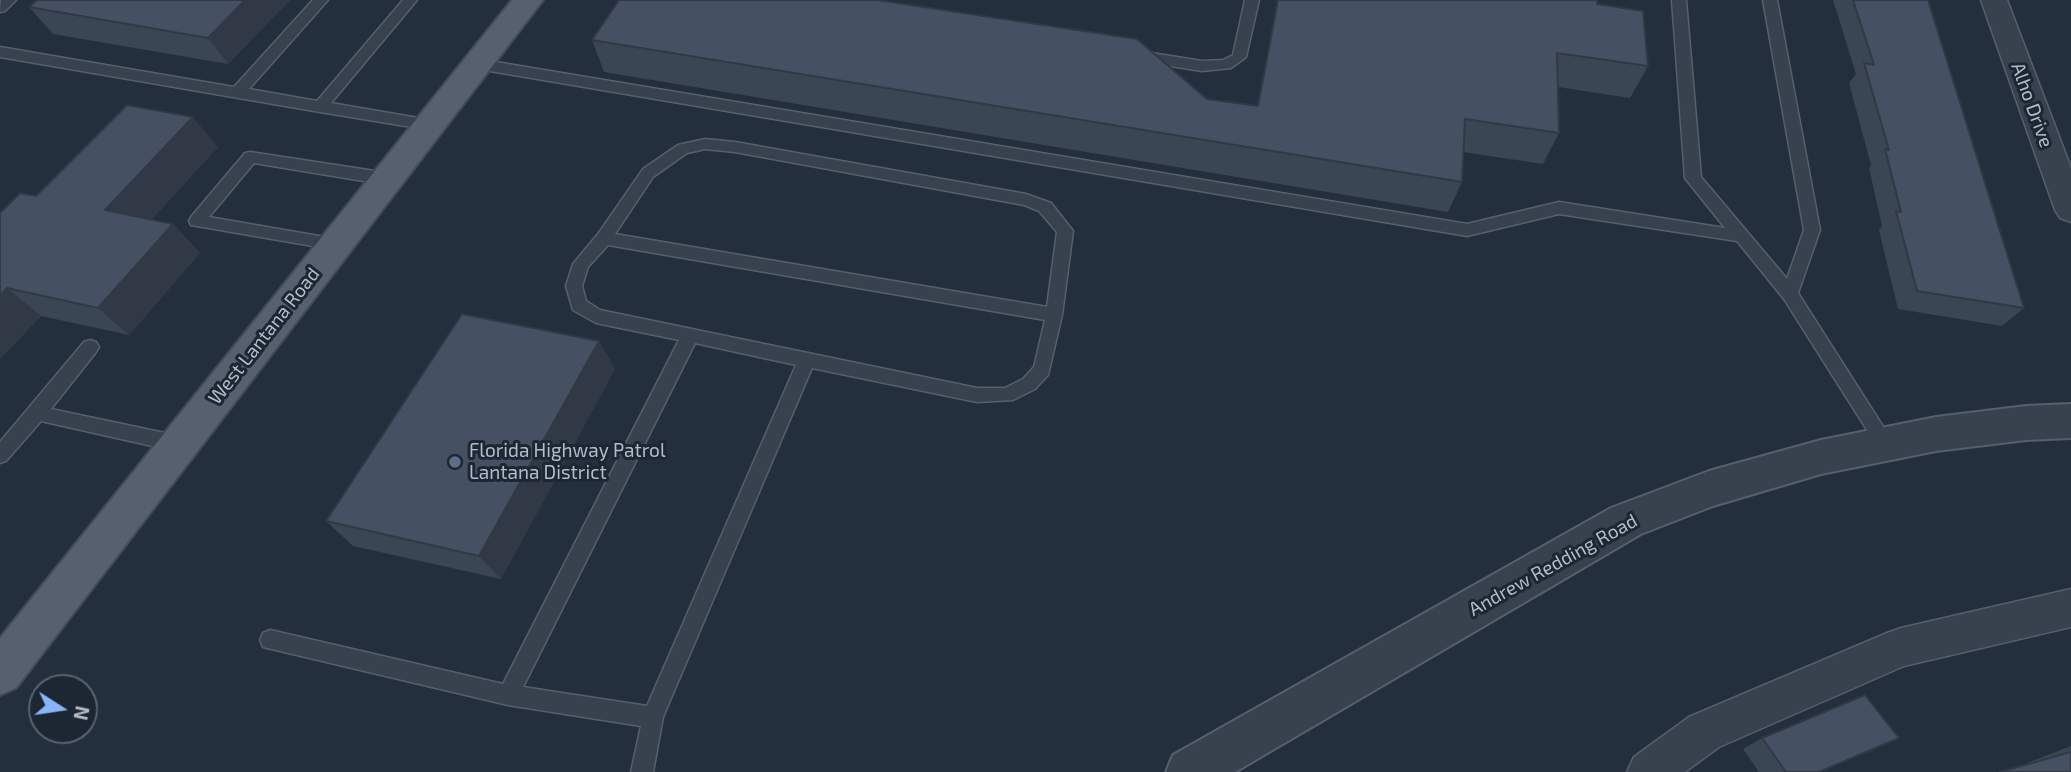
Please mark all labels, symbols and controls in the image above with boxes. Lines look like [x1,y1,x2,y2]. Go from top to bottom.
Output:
street label: Alho Drive [2006,59,2058,151]
street label: West Lantana Road [203,263,325,409]
place label: Florida Highway Patrol Lantana District [469,440,666,484]
marker: Florida Highway Patrol Lantana District [447,454,463,470]
street label: Andrew Redding Road [1465,509,1641,621]
north arrow [28,674,98,744]
text: N [69,704,95,722]

